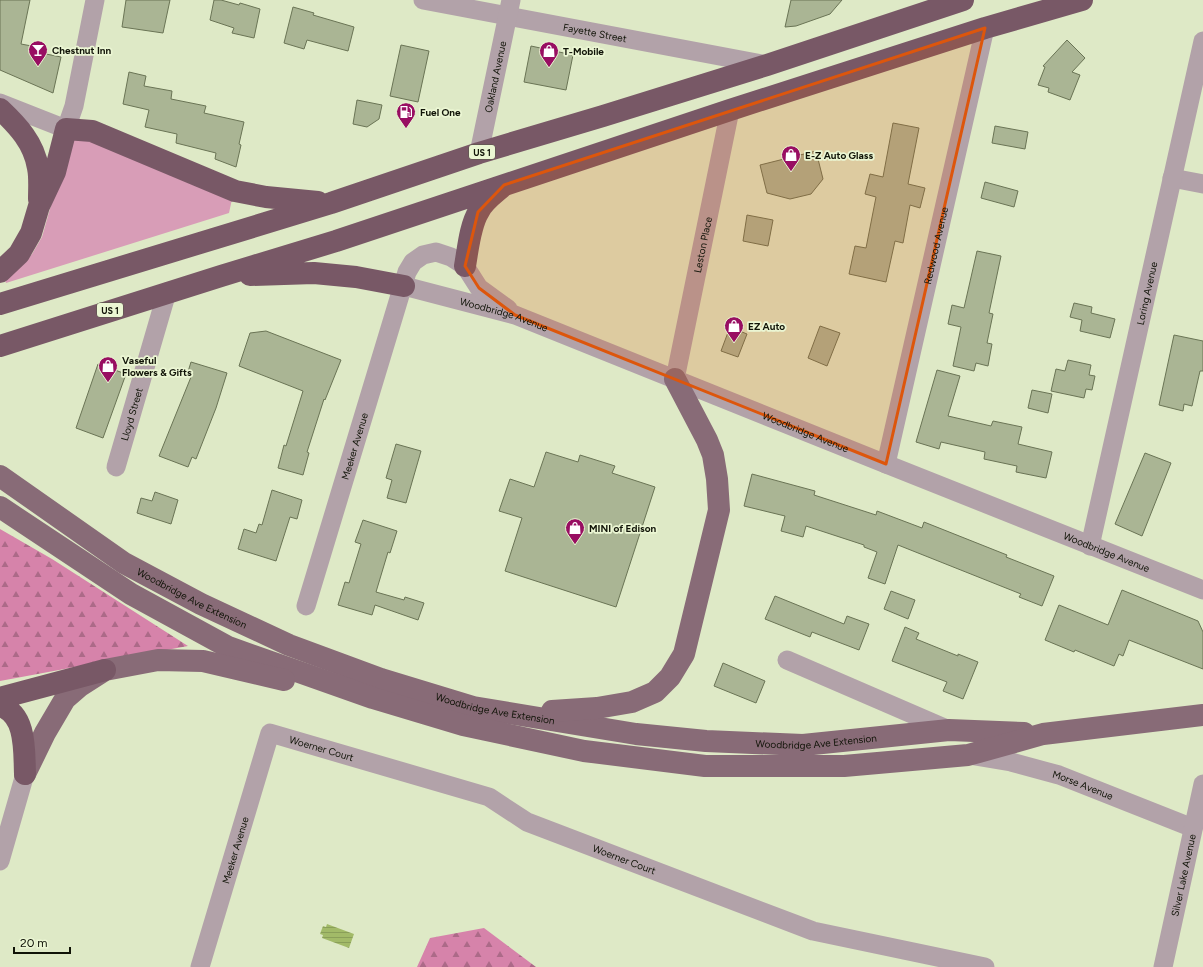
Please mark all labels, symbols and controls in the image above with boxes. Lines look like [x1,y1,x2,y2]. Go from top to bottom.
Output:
street label: Fayette Street [562,20,628,45]
bar icon: Chestnut Inn [27,39,49,67]
street label: Oakland Avenue [481,39,509,114]
shop icon: T-Mobile [538,40,560,68]
place label: Chestnut Inn [52,44,111,57]
place label: T-Mobile [563,45,604,58]
fuel station icon: Fuel One [395,101,417,129]
place label: Fuel One [420,106,461,119]
shop icon: E-Z Auto Glass [780,144,802,172]
road number: US 1 [469,145,495,159]
place label: E-Z Auto Glass [805,149,873,162]
street label: Redwood Avenue [920,205,951,286]
street label: Leston Place [690,215,715,274]
street label: Loring Avenue [1133,260,1160,326]
street label: Woodbridge Avenue [459,294,551,334]
road number: US 1 [97,303,123,317]
shop icon: EZ Auto [723,315,745,343]
place label: EZ Auto [748,320,785,333]
place label: Vaseful Flowers & Gifts [122,354,192,379]
shop icon: Vaseful Flowers & Gifts [97,355,119,383]
street label: Lloyd Street [118,386,145,442]
street label: Woodbridge Avenue [761,409,851,455]
street label: Meeker Avenue [338,411,371,481]
shop icon: MINI of Edison [564,517,586,545]
place label: MINI of Edison [589,522,657,535]
street label: Woodbridge Avenue [1062,529,1152,575]
street label: Woodbridge Ave Extension [135,565,250,631]
street label: Woodbridge Ave Extension [434,689,556,727]
street label: Woodbridge Ave Extension [755,731,878,752]
street label: Woerner Court [288,732,356,764]
street label: Morse Avenue [1051,767,1116,802]
street label: Meeker Avenue [219,815,251,885]
street label: Silver Lake Avenue [1168,832,1199,918]
street label: Woerner Court [591,841,658,877]
scale bar [14,929,70,955]
text: 20 m [20,936,48,950]

